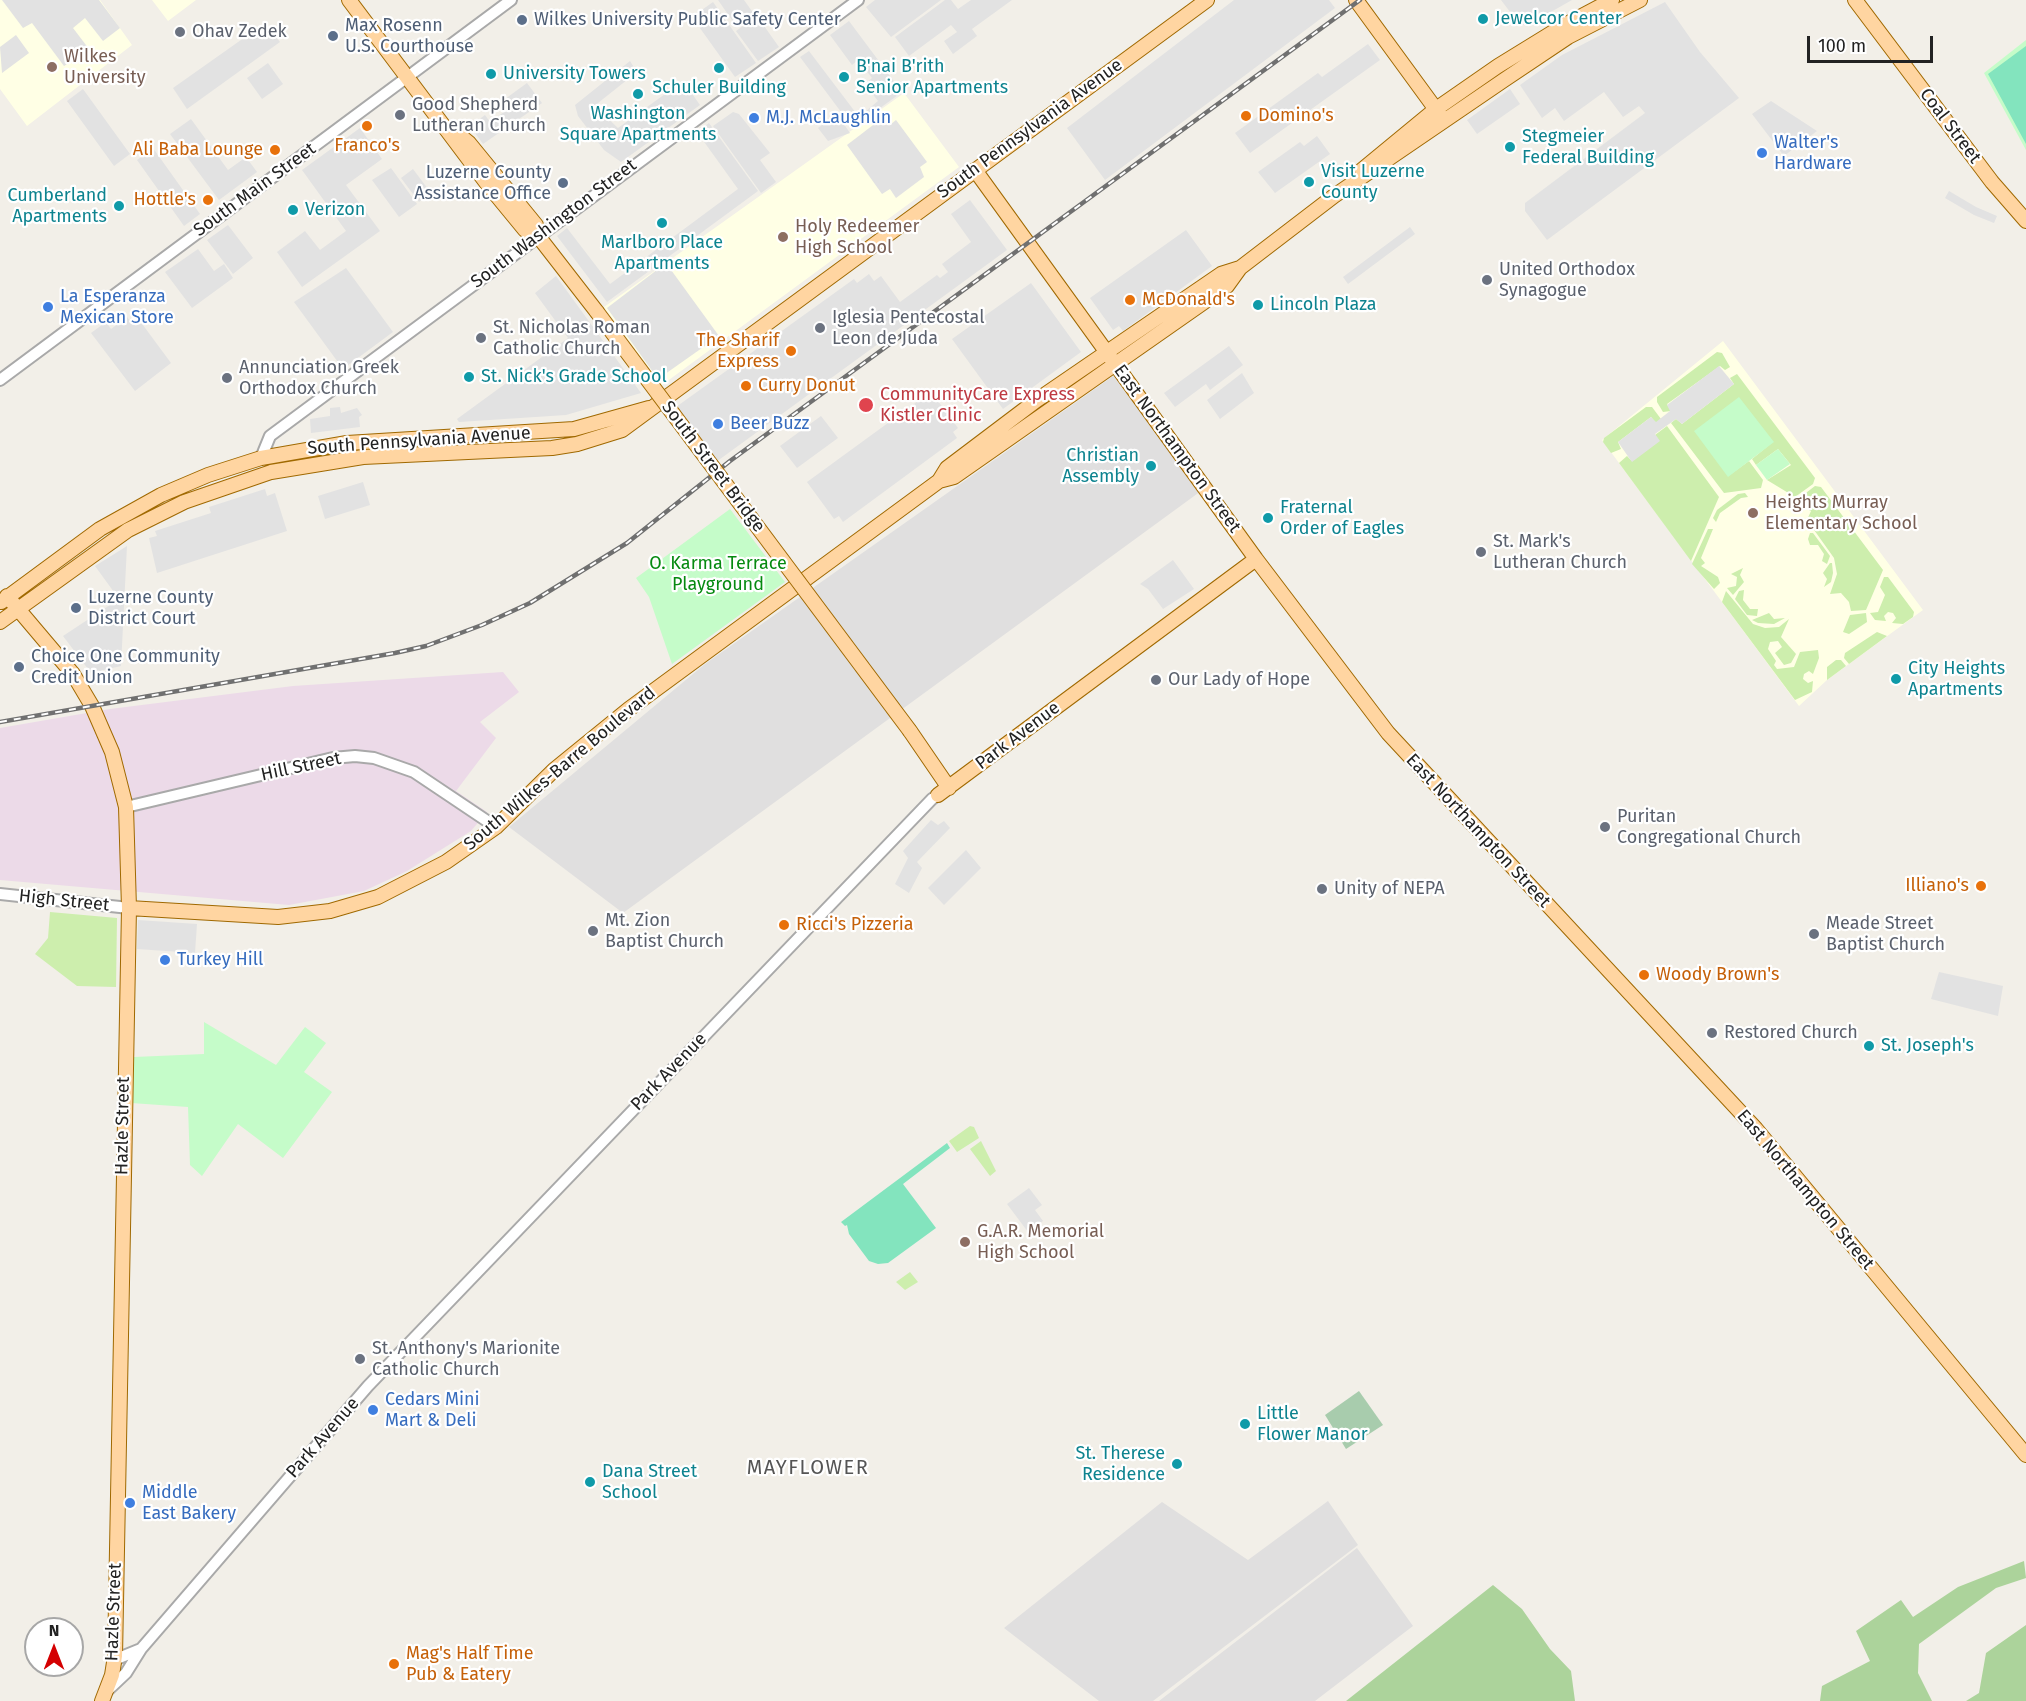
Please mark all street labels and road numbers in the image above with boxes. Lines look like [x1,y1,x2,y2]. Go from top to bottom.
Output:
street label: South Pennsylvania Avenue [933,54,1127,204]
street label: Coal Street [1915,84,1985,168]
street label: South Main Street [190,138,320,242]
street label: South Washington Street [467,155,641,293]
street label: East Northampton Street [1109,361,1245,537]
street label: South Street Bridge [657,397,769,537]
street label: South Pennsylvania Avenue [307,422,531,460]
street label: South Wilkes-Barre Boulevard [460,683,660,855]
street label: Park Avenue [972,697,1064,775]
street label: Hill Street [259,748,343,786]
street label: East Northampton Street [1401,750,1555,912]
street label: High Street [18,886,110,916]
street label: Park Avenue [627,1029,711,1115]
street label: Hazle Street [111,1077,135,1175]
street label: East Northampton Street [1732,1106,1878,1274]
street label: Park Avenue [282,1393,364,1483]
street label: Hazle Street [101,1562,127,1662]

